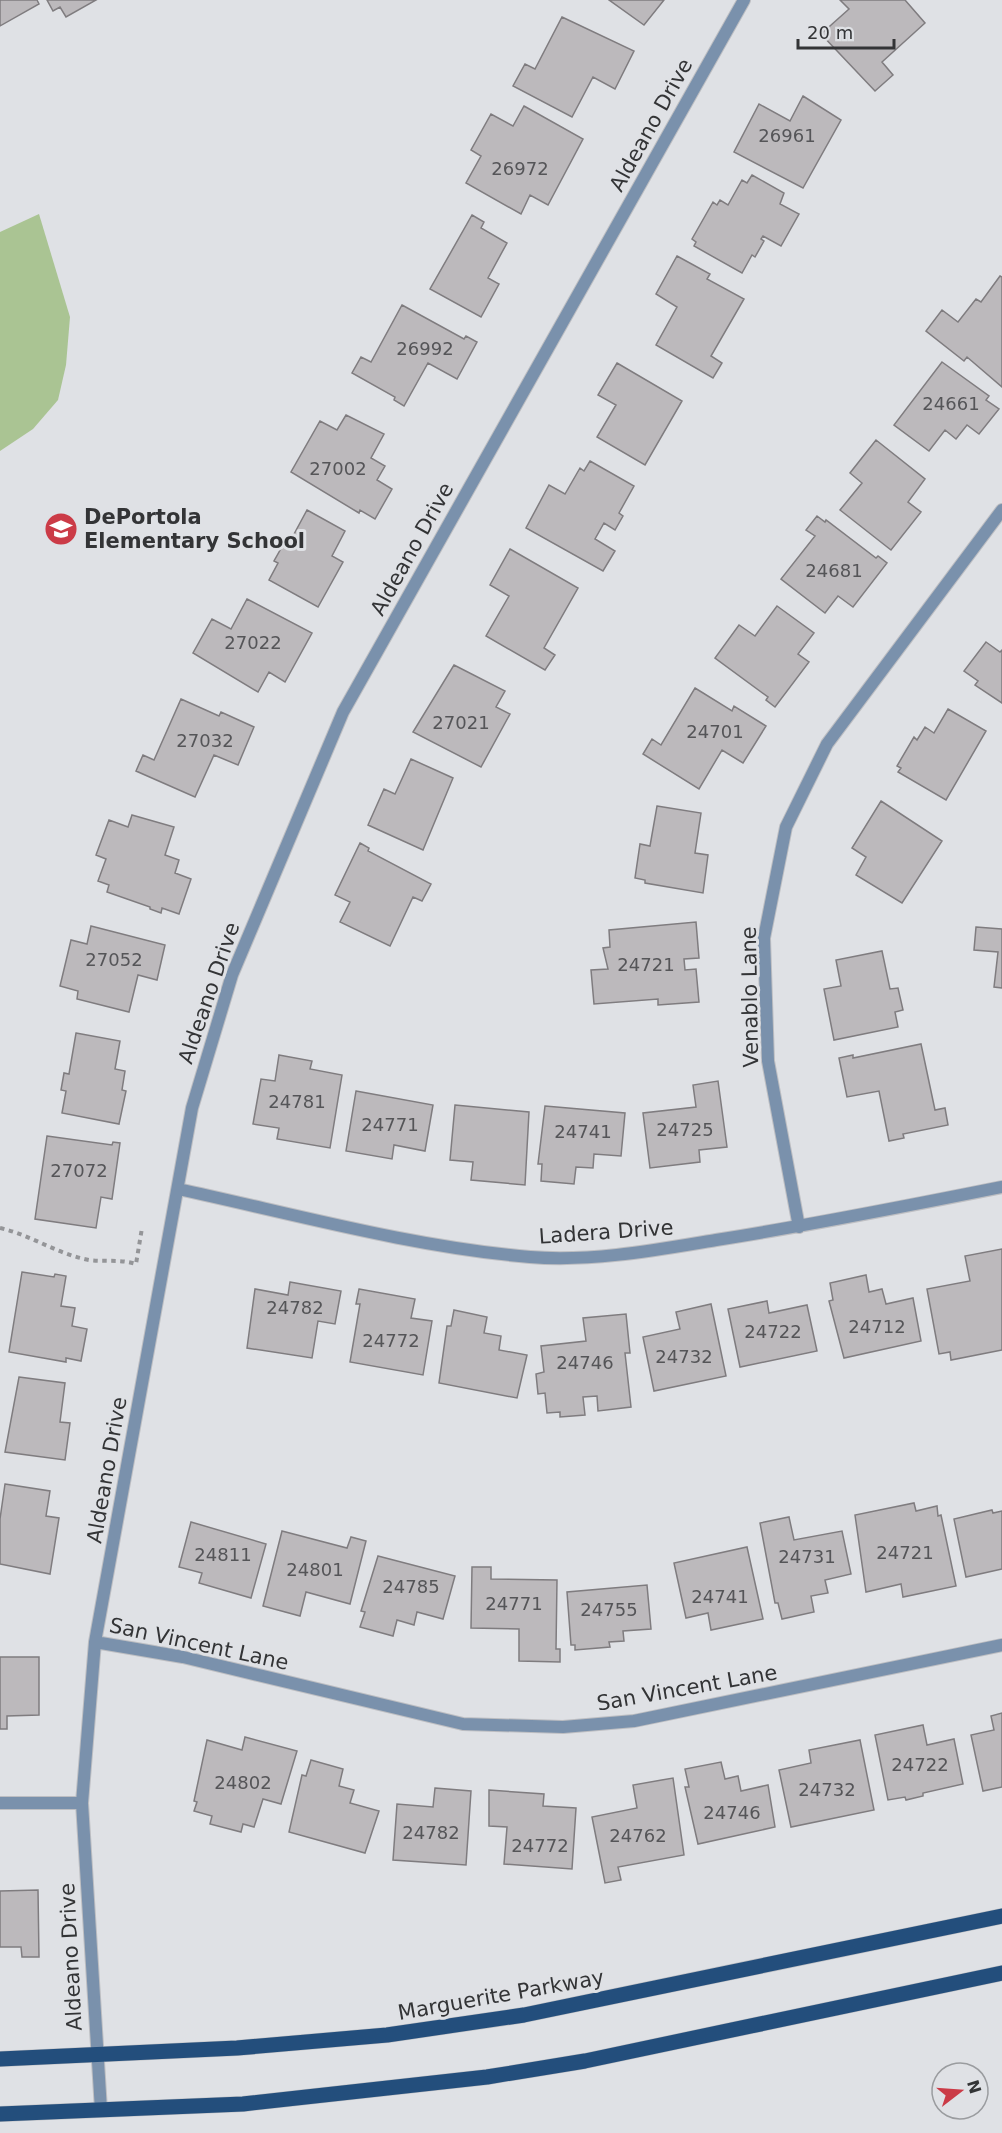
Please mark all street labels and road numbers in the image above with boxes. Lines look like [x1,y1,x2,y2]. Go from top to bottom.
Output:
street label: Aldeano Drive [605,54,697,196]
street label: Aldeano Drive [366,478,458,620]
street label: Aldeano Drive [174,919,244,1067]
street label: Venablo Lane [737,926,763,1068]
street label: Ladera Drive [538,1215,674,1249]
street label: Aldeano Drive [82,1395,132,1545]
street label: San Vincent Lane [107,1613,291,1675]
street label: San Vincent Lane [595,1660,779,1716]
street label: Aldeano Drive [55,1882,87,2032]
street label: Marguerite Parkway [396,1965,606,2025]

